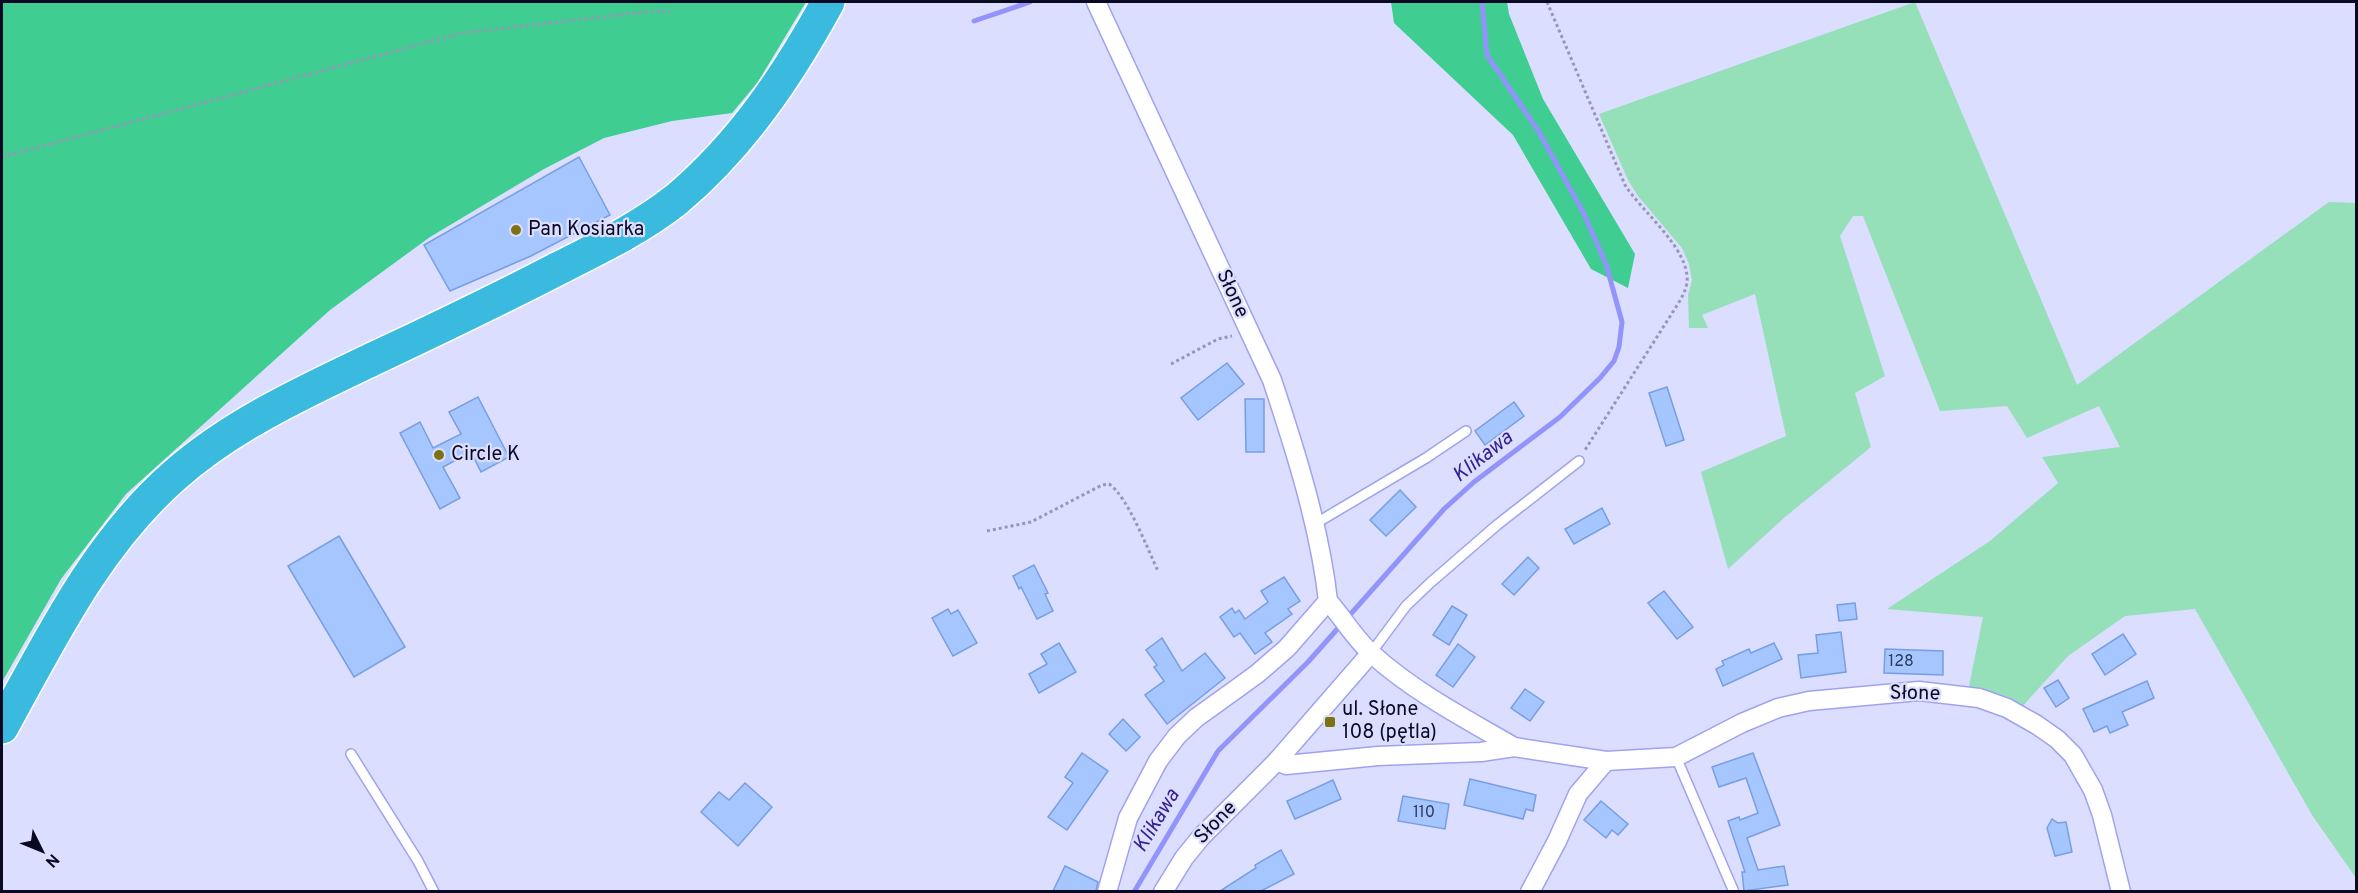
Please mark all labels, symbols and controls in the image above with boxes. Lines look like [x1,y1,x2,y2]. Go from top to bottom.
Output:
place label: Pan Kosiarka [528,217,644,243]
marker: Pan Kosiarka [509,223,523,237]
street label: Słone [1210,266,1254,322]
water label: Klikawa [1447,425,1519,489]
place label: Circle K [451,442,520,468]
marker: Circle K [432,448,446,462]
house number: 128 [1888,652,1914,672]
street label: Słone [1889,681,1941,707]
place label: ul. Słone 108 (pętla) [1342,697,1437,746]
marker: ul. Słone 108 (pętla) [1323,715,1337,729]
water label: Klikawa [1128,784,1187,858]
street label: Słone [1189,796,1243,850]
house number: 110 [1413,803,1435,823]
north arrow [12,821,72,881]
text: N [40,849,63,871]

